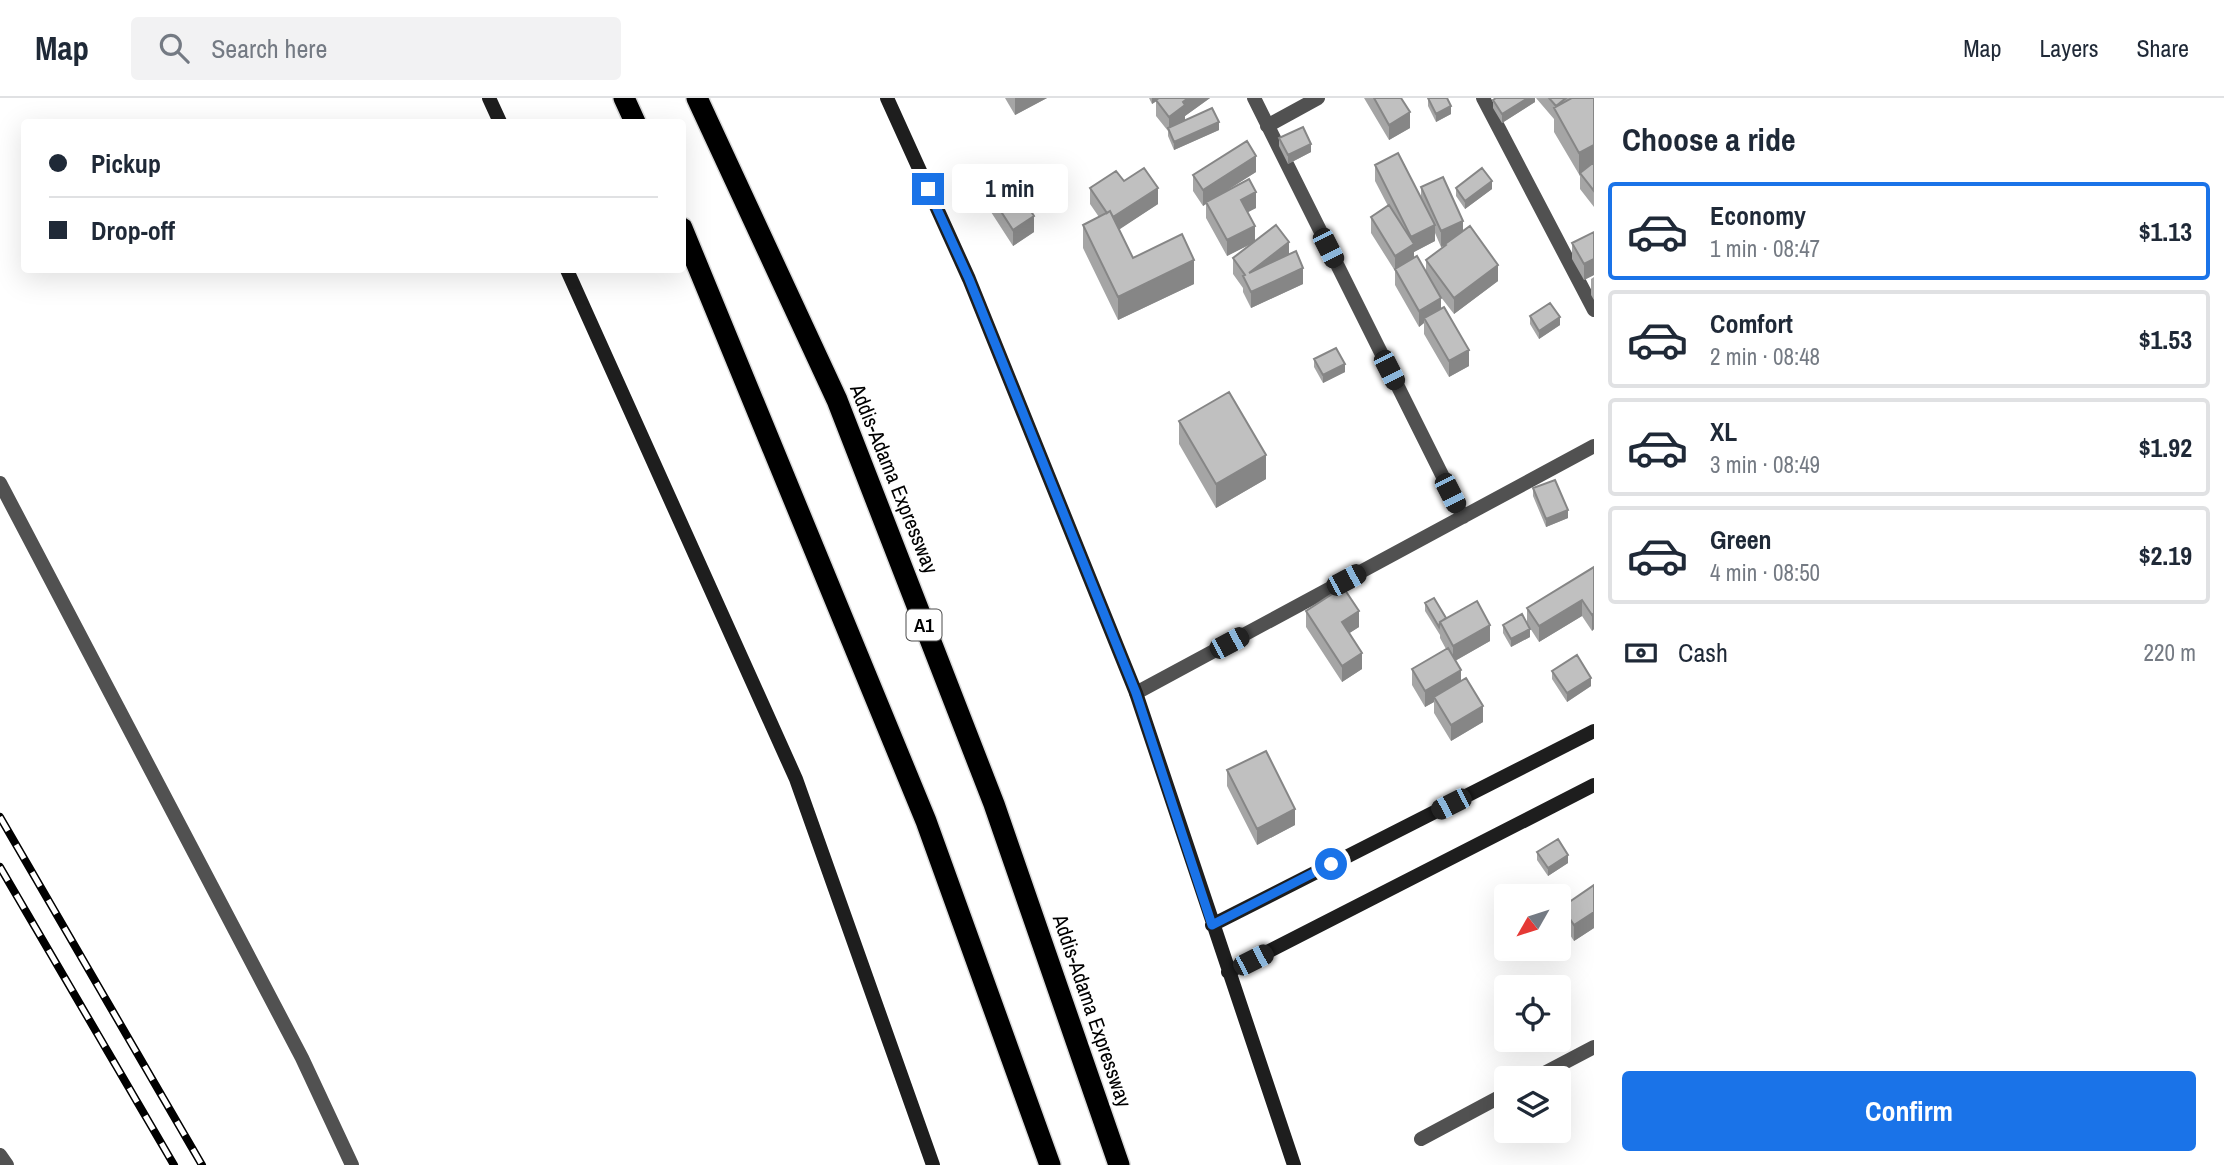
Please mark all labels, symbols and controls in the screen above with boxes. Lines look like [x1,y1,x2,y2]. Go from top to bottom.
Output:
search box [131,17,621,80]
text: Map [35,26,89,70]
icon: search [155,29,193,67]
text: Search here [211,31,327,66]
text: Map [1963,32,2001,64]
text: Layers [2039,32,2098,64]
text: Share [2136,32,2189,64]
text: Choose a ride [1622,118,1796,161]
text: Pickup [91,146,161,181]
callout: 1 min [953,164,1068,214]
route end [912,173,944,205]
text: 1 min [985,173,1035,204]
text: Economy [1710,198,1806,233]
icon: car [1626,200,1689,263]
text: Drop-off [91,213,175,248]
text: $1.13 [2139,214,2192,249]
car [1310,225,1347,271]
text: 1 min · 08:47 [1710,233,1820,264]
text: Comfort [1710,306,1793,341]
icon: car [1626,308,1689,371]
text: $1.53 [2139,322,2192,357]
text: 2 min · 08:48 [1710,341,1820,372]
car [1371,347,1408,393]
street label: Addis-Adama Expressway [843,379,946,578]
text: XL [1710,414,1737,449]
icon: car [1626,416,1689,479]
text: $1.92 [2139,430,2192,465]
text: 3 min · 08:49 [1710,449,1820,480]
car [1432,470,1469,516]
text: Green [1710,522,1772,557]
icon: car [1626,524,1689,587]
text: $2.19 [2139,538,2192,573]
text: 4 min · 08:50 [1710,557,1820,588]
car [1323,561,1370,599]
road number: A1 [906,610,942,640]
car [1206,624,1253,662]
icon: cash [1622,634,1660,672]
text: Cash [1678,635,1728,670]
text: 220 m [2144,637,2196,668]
car [1428,785,1475,823]
route start [1315,848,1347,880]
north arrow [1494,884,1572,961]
map controls [1494,884,1571,1143]
street label: Addis-Adama Expressway [1046,910,1139,1111]
car [1230,941,1277,979]
button: locate [1494,975,1571,1052]
button: layers [1494,1066,1571,1143]
button: Confirm [1622,1071,2196,1151]

